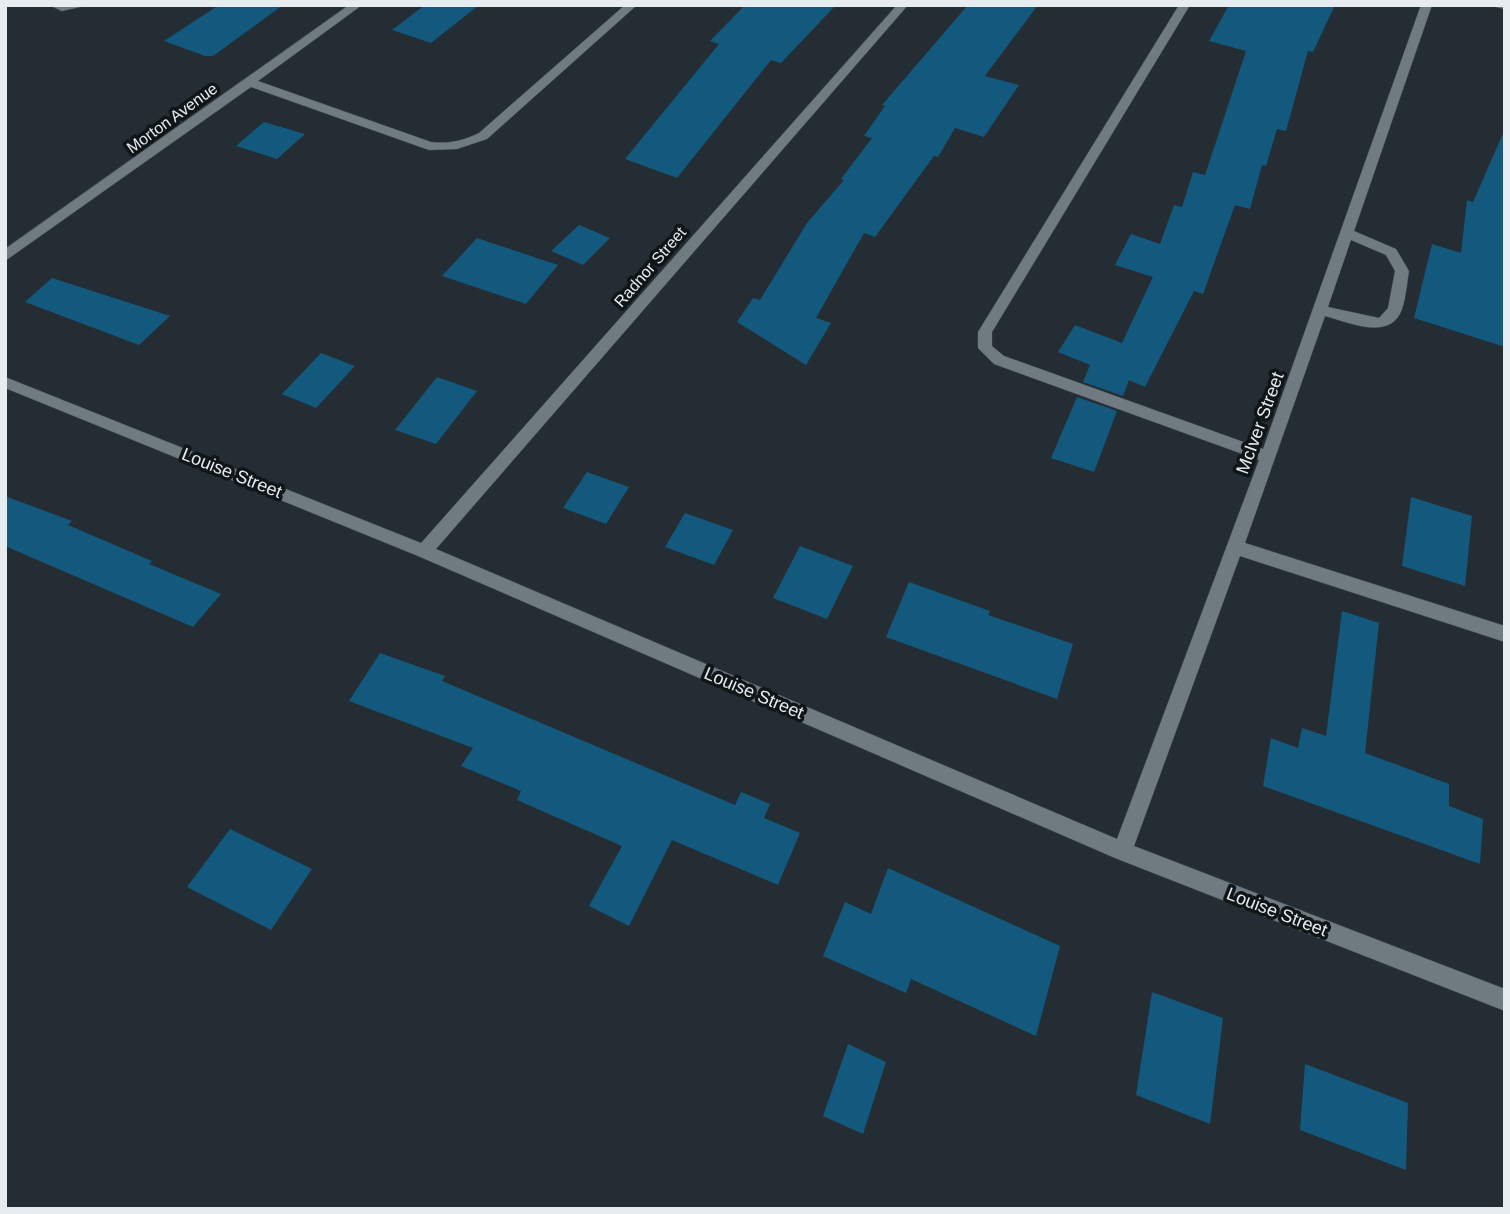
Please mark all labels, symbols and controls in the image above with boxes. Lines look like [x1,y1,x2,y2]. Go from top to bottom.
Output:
street label: Morton Avenue [124,80,220,156]
street label: Radnor Street [611,223,689,310]
street label: McIver Street [1232,369,1288,477]
street label: Louise Street [179,444,285,502]
street label: Louise Street [701,663,807,723]
street label: Louise Street [1224,884,1330,940]

